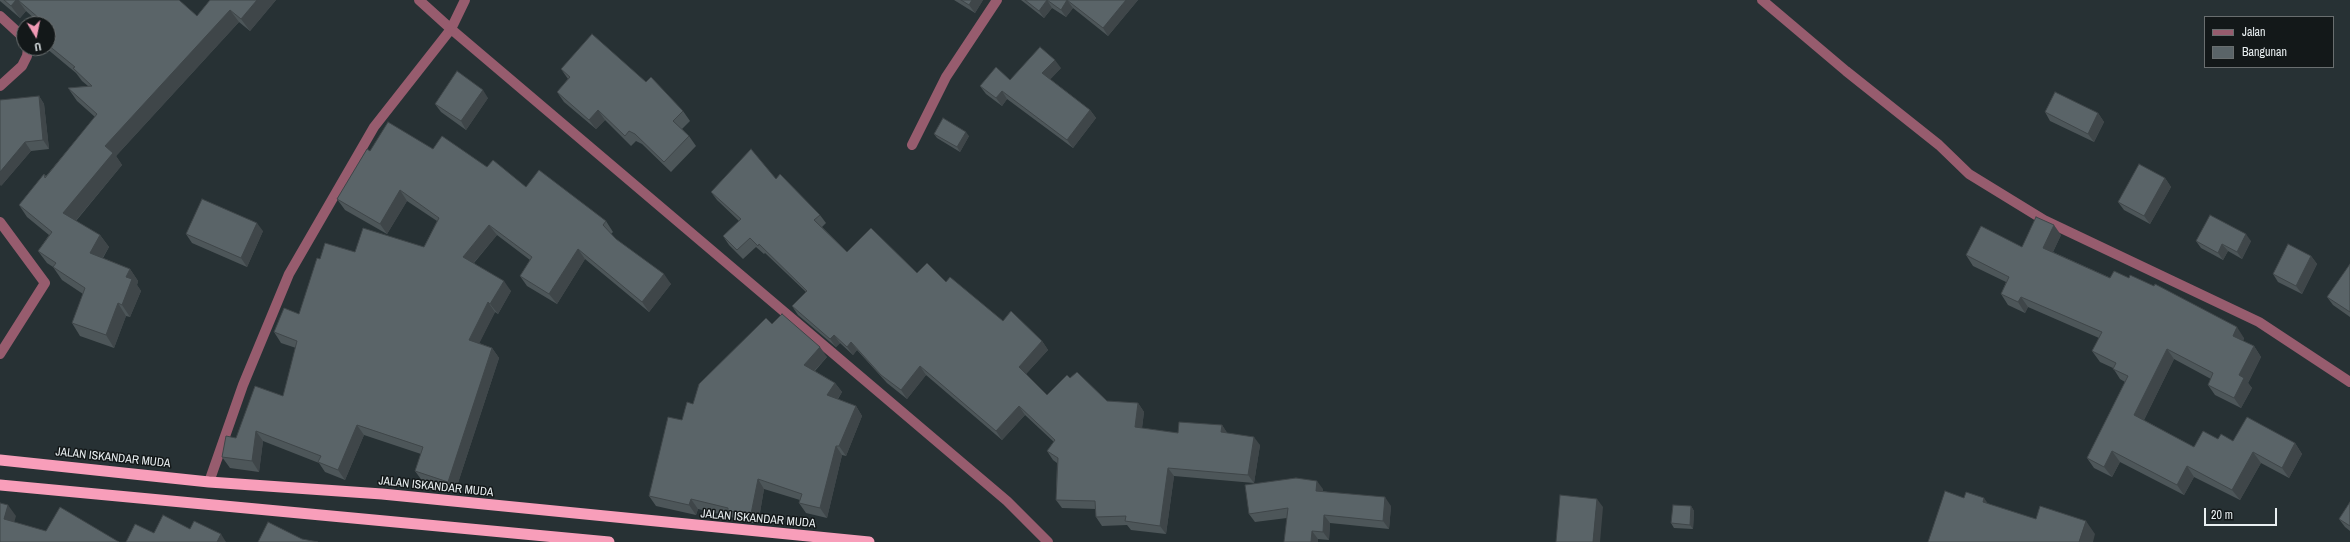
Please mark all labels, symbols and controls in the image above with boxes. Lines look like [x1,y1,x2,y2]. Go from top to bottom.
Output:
north arrow [16,16,56,56]
legend [2204,16,2334,68]
text: Jalan [2242,24,2266,40]
text: U [33,39,42,54]
text: Bangunan [2242,44,2287,60]
street label: JALAN ISKANDAR MUDA [55,445,171,471]
street label: JALAN ISKANDAR MUDA [378,474,494,500]
scale bar [2206,500,2279,526]
street label: JALAN ISKANDAR MUDA [700,507,816,531]
text: 20 m [2211,507,2233,523]

